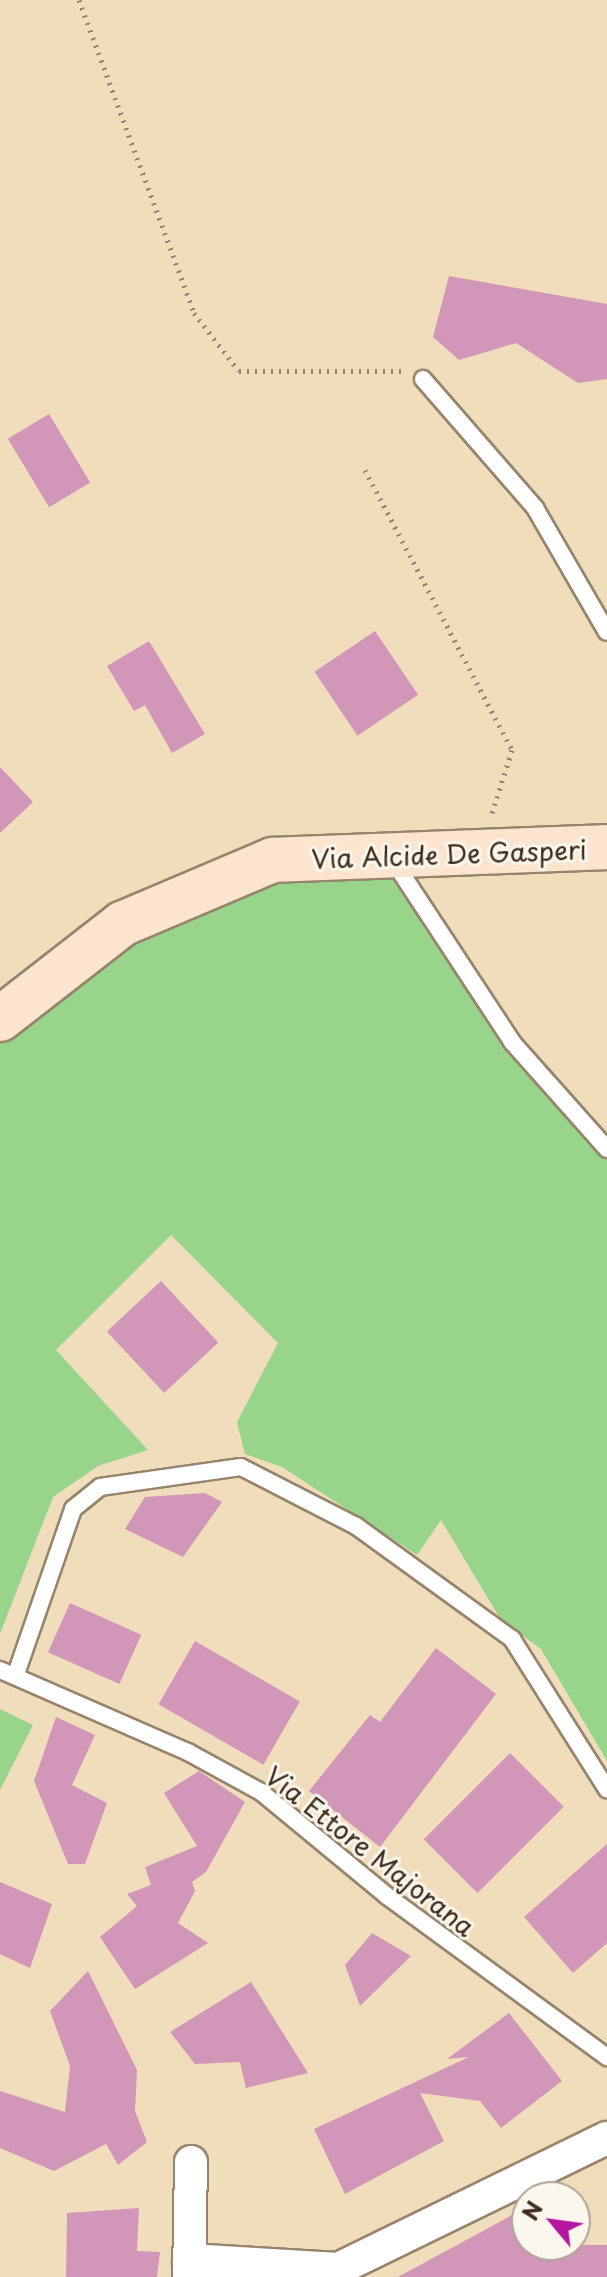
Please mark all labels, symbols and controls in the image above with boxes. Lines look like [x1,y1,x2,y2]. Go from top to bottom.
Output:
street label: Via Alcide De Gasperi [310,834,588,874]
street label: Via Ettore Majorana [259,1760,481,1942]
north arrow [511,2181,591,2261]
text: N [513,2194,550,2226]

